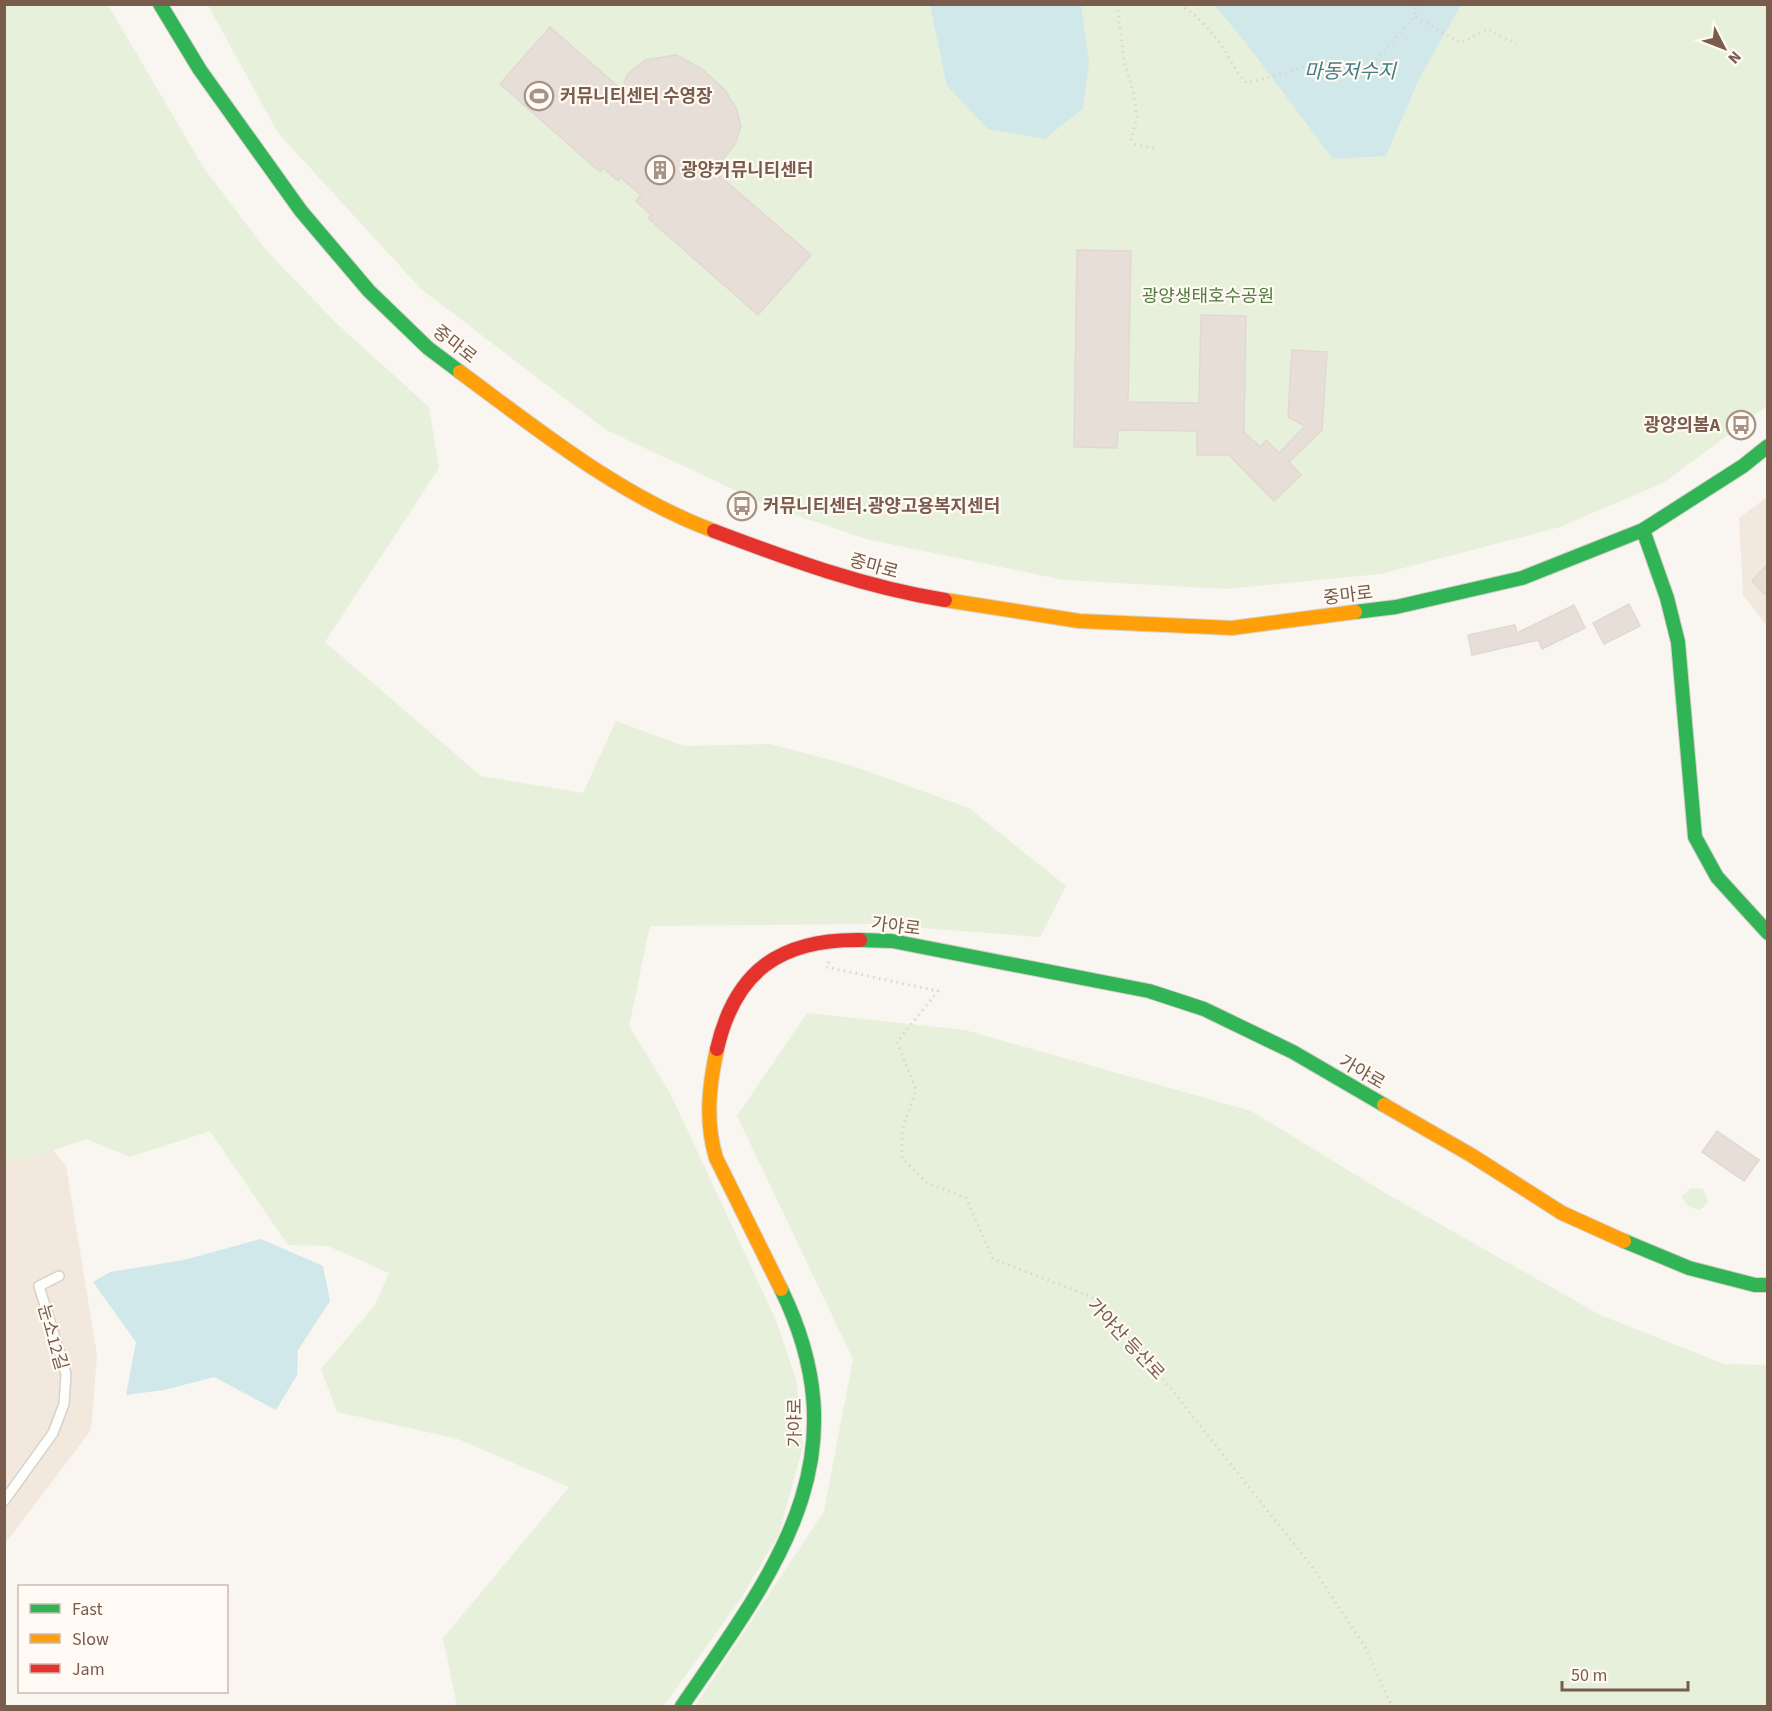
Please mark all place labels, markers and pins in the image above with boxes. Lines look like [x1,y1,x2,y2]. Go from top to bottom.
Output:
sports icon: 커뮤니티센터 수영장 [523,80,555,112]
place label: 커뮤니티센터 수영장 [560,84,713,109]
building icon: 광양커뮤니티센터 [644,154,676,186]
place label: 광양커뮤니티센터 [681,158,813,183]
bus stop icon: 광양의봄A [1725,409,1757,441]
place label: 광양의봄A [1643,413,1721,438]
bus stop icon: 커뮤니티센터.광양고용복지센터 [726,490,758,522]
place label: 커뮤니티센터.광양고용복지센터 [763,494,1000,519]

